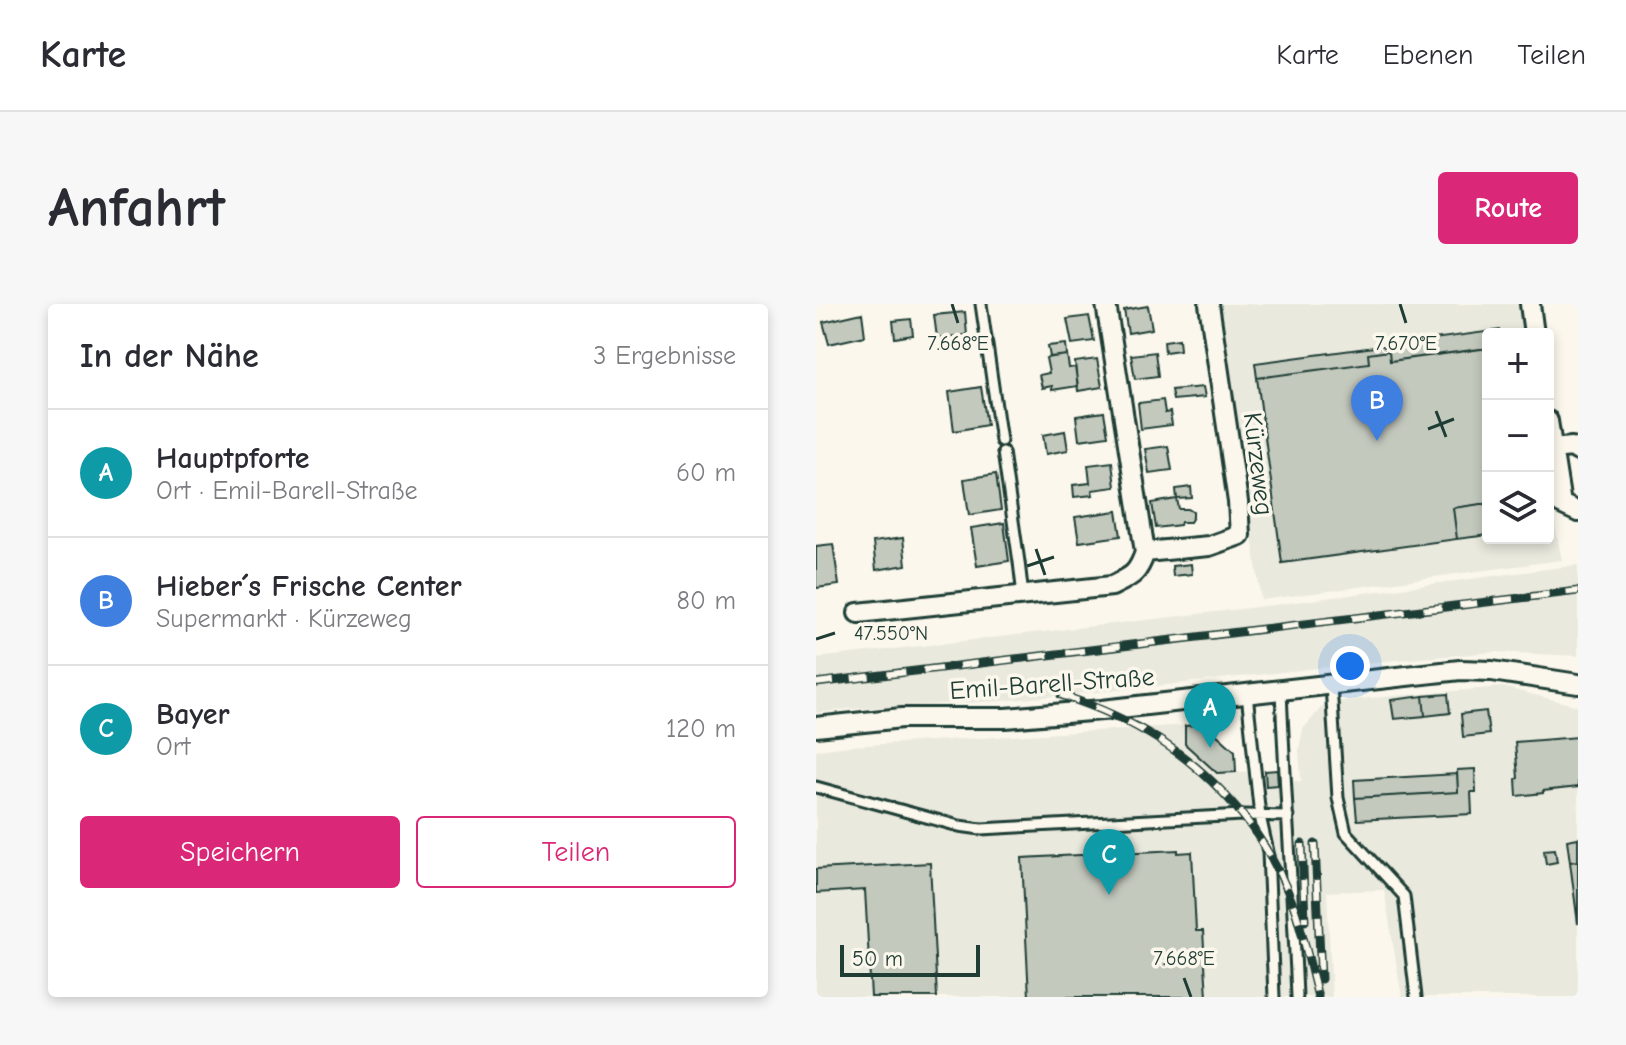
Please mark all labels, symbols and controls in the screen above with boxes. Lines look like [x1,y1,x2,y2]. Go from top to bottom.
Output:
text: Karte [40,33,126,77]
text: Karte [1276,39,1339,71]
text: Ebenen [1383,39,1474,71]
text: Teilen [1518,39,1586,71]
button: Route [1438,172,1578,244]
text: Anfahrt [48,176,225,240]
map controls [1482,328,1554,544]
button: + [1482,328,1554,400]
text: 7.668°E [927,332,989,355]
text: 7.670°E [1375,332,1437,355]
text: In der Nähe [80,336,259,376]
text: 3 Ergebnisse [593,341,736,371]
pin: B [1351,375,1403,441]
button: − [1482,400,1554,472]
street label: Kürzeweg [1237,411,1279,517]
text: Hauptpforte [156,441,310,476]
text: A [99,458,113,488]
text: 60 m [676,458,736,488]
button: layers [1482,472,1554,544]
text: Ort · Emil-Barell-Straße [156,476,418,506]
text: Hieber´s Frische Center [156,569,462,604]
text: B [98,586,114,616]
text: 80 m [677,586,736,616]
text: Supermarkt · Kürzeweg [156,604,412,634]
text: 47.550°N [854,622,928,645]
your location [1330,646,1370,686]
street label: Emil-Barell-Straße [949,662,1155,706]
pin: A [1184,682,1236,748]
text: Bayer [156,697,230,732]
text: C [98,714,114,744]
text: 120 m [666,714,736,744]
text: Ort [156,732,190,762]
button: Speichern [80,816,400,888]
button: Teilen [416,816,736,888]
pin: C [1083,829,1135,895]
scale bar [840,941,980,977]
text: 50 m [852,946,903,972]
text: 7.668°E [1153,947,1215,970]

